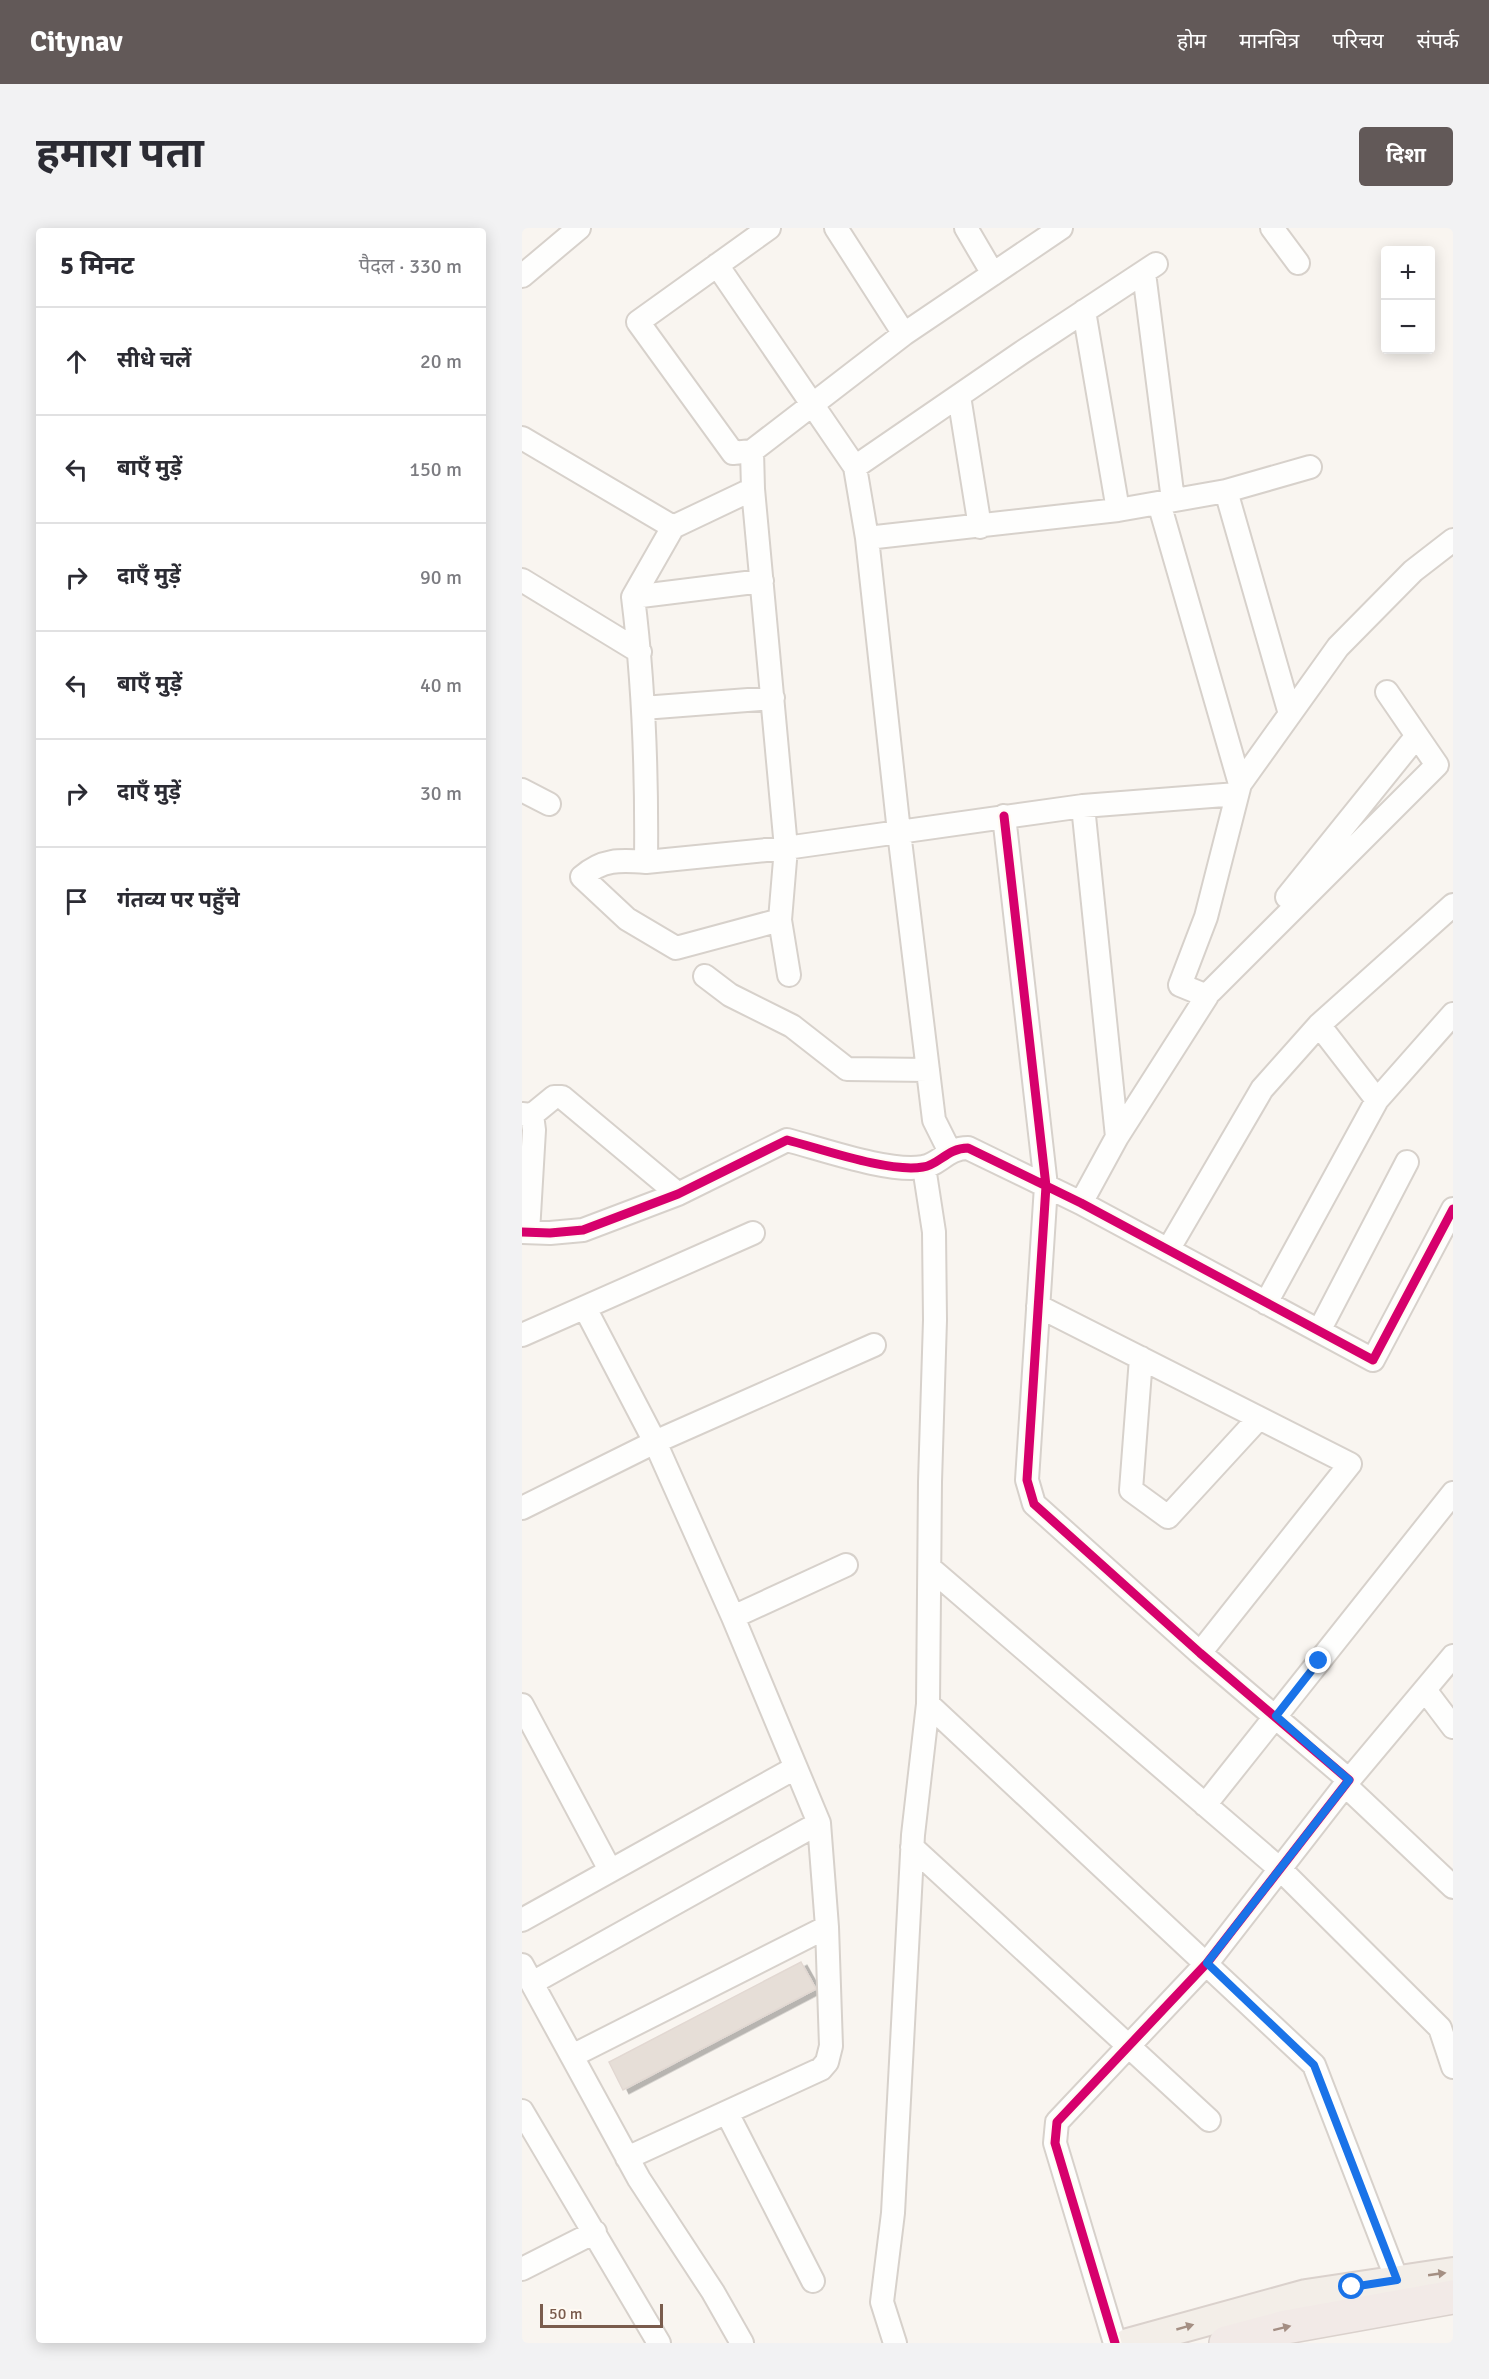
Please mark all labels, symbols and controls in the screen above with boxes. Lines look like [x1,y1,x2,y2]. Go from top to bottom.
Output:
text: Citynav [30,25,123,59]
text: होम [1177,28,1206,54]
text: मानचित्र [1239,28,1299,54]
text: परिचय [1332,28,1384,54]
text: संपर्क [1417,28,1459,54]
button: दिशा [1359,127,1453,186]
text: हमारा पता [36,128,204,179]
map controls [1381,246,1435,354]
button: + [1381,246,1435,300]
text: 5 मिनट [60,250,134,282]
text: पैदल · 330 m [359,254,462,279]
button: − [1381,300,1435,354]
icon: ahead [60,345,93,378]
text: सीधे चलें [117,346,191,373]
text: 20 m [420,349,462,374]
icon: left [60,453,93,486]
text: बाएँ मुड़ें [117,454,182,481]
text: 150 m [409,457,462,482]
icon: right [60,561,93,594]
text: दाएँ मुड़ें [117,562,181,589]
text: 90 m [420,565,462,590]
icon: left [60,669,93,702]
text: बाएँ मुड़ें [117,670,182,697]
text: 40 m [420,673,462,698]
icon: right [60,777,93,810]
text: दाएँ मुड़ें [117,778,181,805]
text: 30 m [420,781,462,806]
icon: arrive [60,885,93,918]
text: गंतव्य पर पहुँचे [117,886,240,913]
route end [1305,1647,1331,1673]
one-way arrow [1427,2270,1446,2279]
route start [1338,2273,1364,2299]
scale bar [540,2301,663,2328]
text: 50 m [549,2304,583,2324]
one-way arrow [1176,2322,1194,2331]
one-way arrow [1273,2323,1291,2333]

